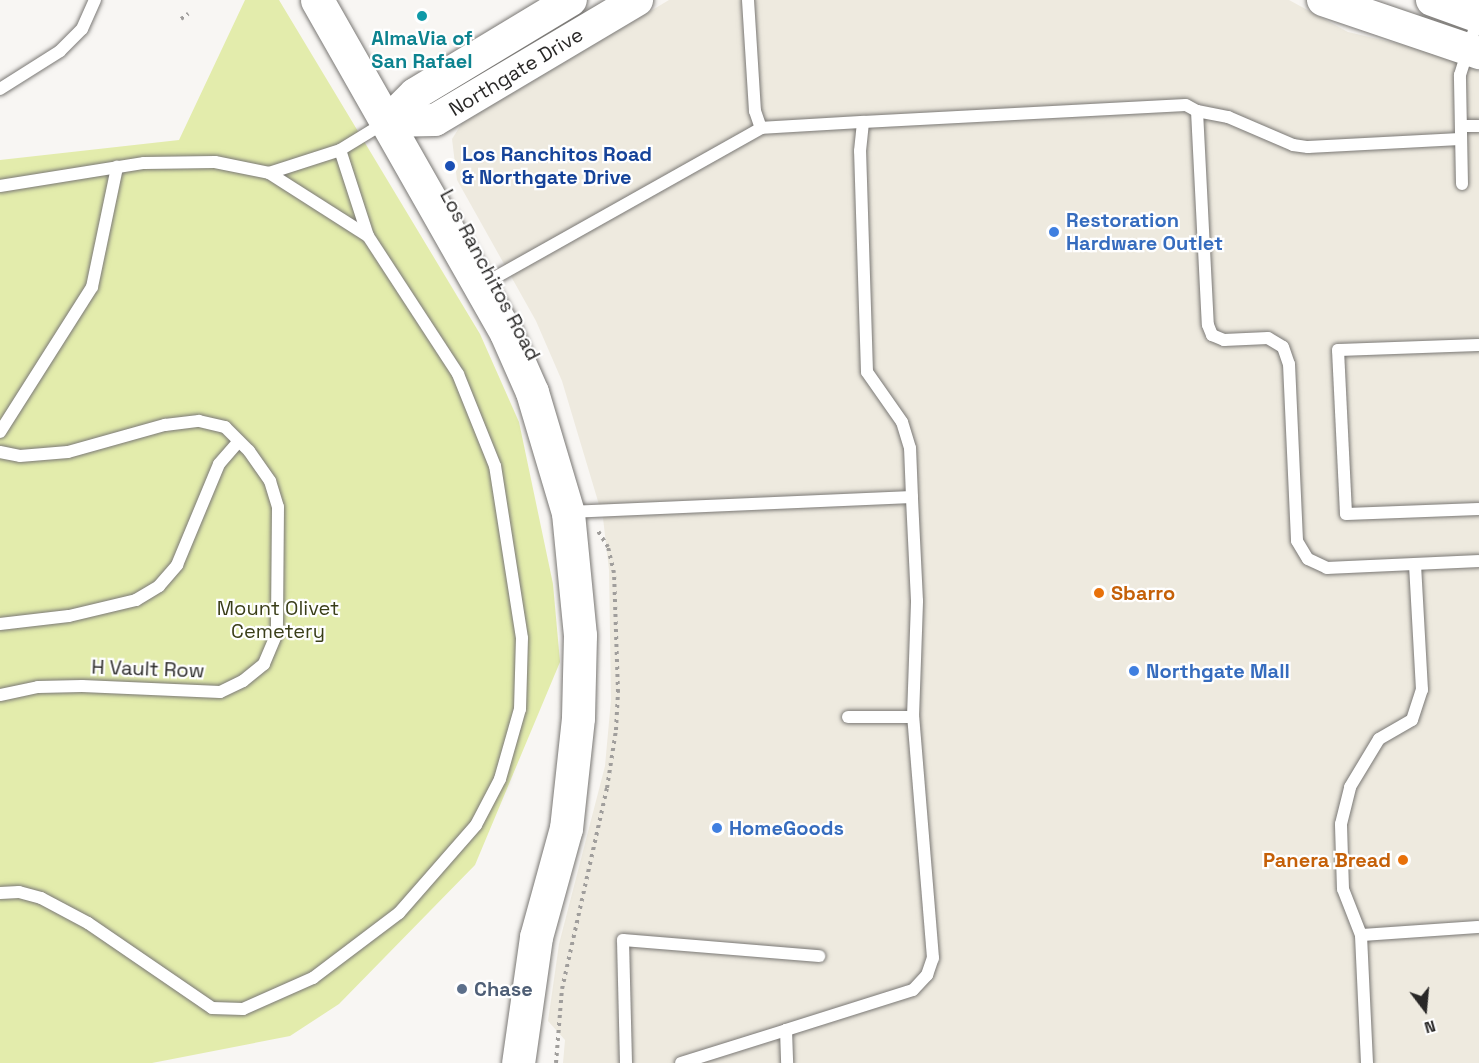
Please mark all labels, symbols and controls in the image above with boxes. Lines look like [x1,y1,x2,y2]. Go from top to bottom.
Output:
marker: AlmaVia of San Rafael [415,9,429,23]
street label: Northgate Drive [445,23,587,121]
place label: AlmaVia of San Rafael [371,26,473,73]
place label: Los Ranchitos Road & Northgate Drive [462,142,652,189]
marker: Los Ranchitos Road & Northgate Drive [443,159,457,173]
street label: Los Ranchitos Road [435,185,545,365]
place label: Restoration Hardware Outlet [1066,208,1223,255]
marker: Restoration Hardware Outlet [1047,225,1061,239]
place label: Sbarro [1111,581,1175,605]
marker: Sbarro [1092,586,1106,600]
park label: Mount Olivet Cemetery [217,597,339,644]
street label: H Vault Row [91,655,205,683]
place label: Northgate Mall [1146,659,1290,683]
marker: Northgate Mall [1127,664,1141,678]
place label: HomeGoods [729,816,844,840]
marker: HomeGoods [710,821,724,835]
place label: Panera Bread [1263,848,1391,872]
marker: Panera Bread [1396,853,1410,867]
place label: Chase [474,977,533,1001]
north arrow [1395,979,1455,1039]
marker: Chase [455,982,469,996]
text: N [1422,1015,1438,1038]

